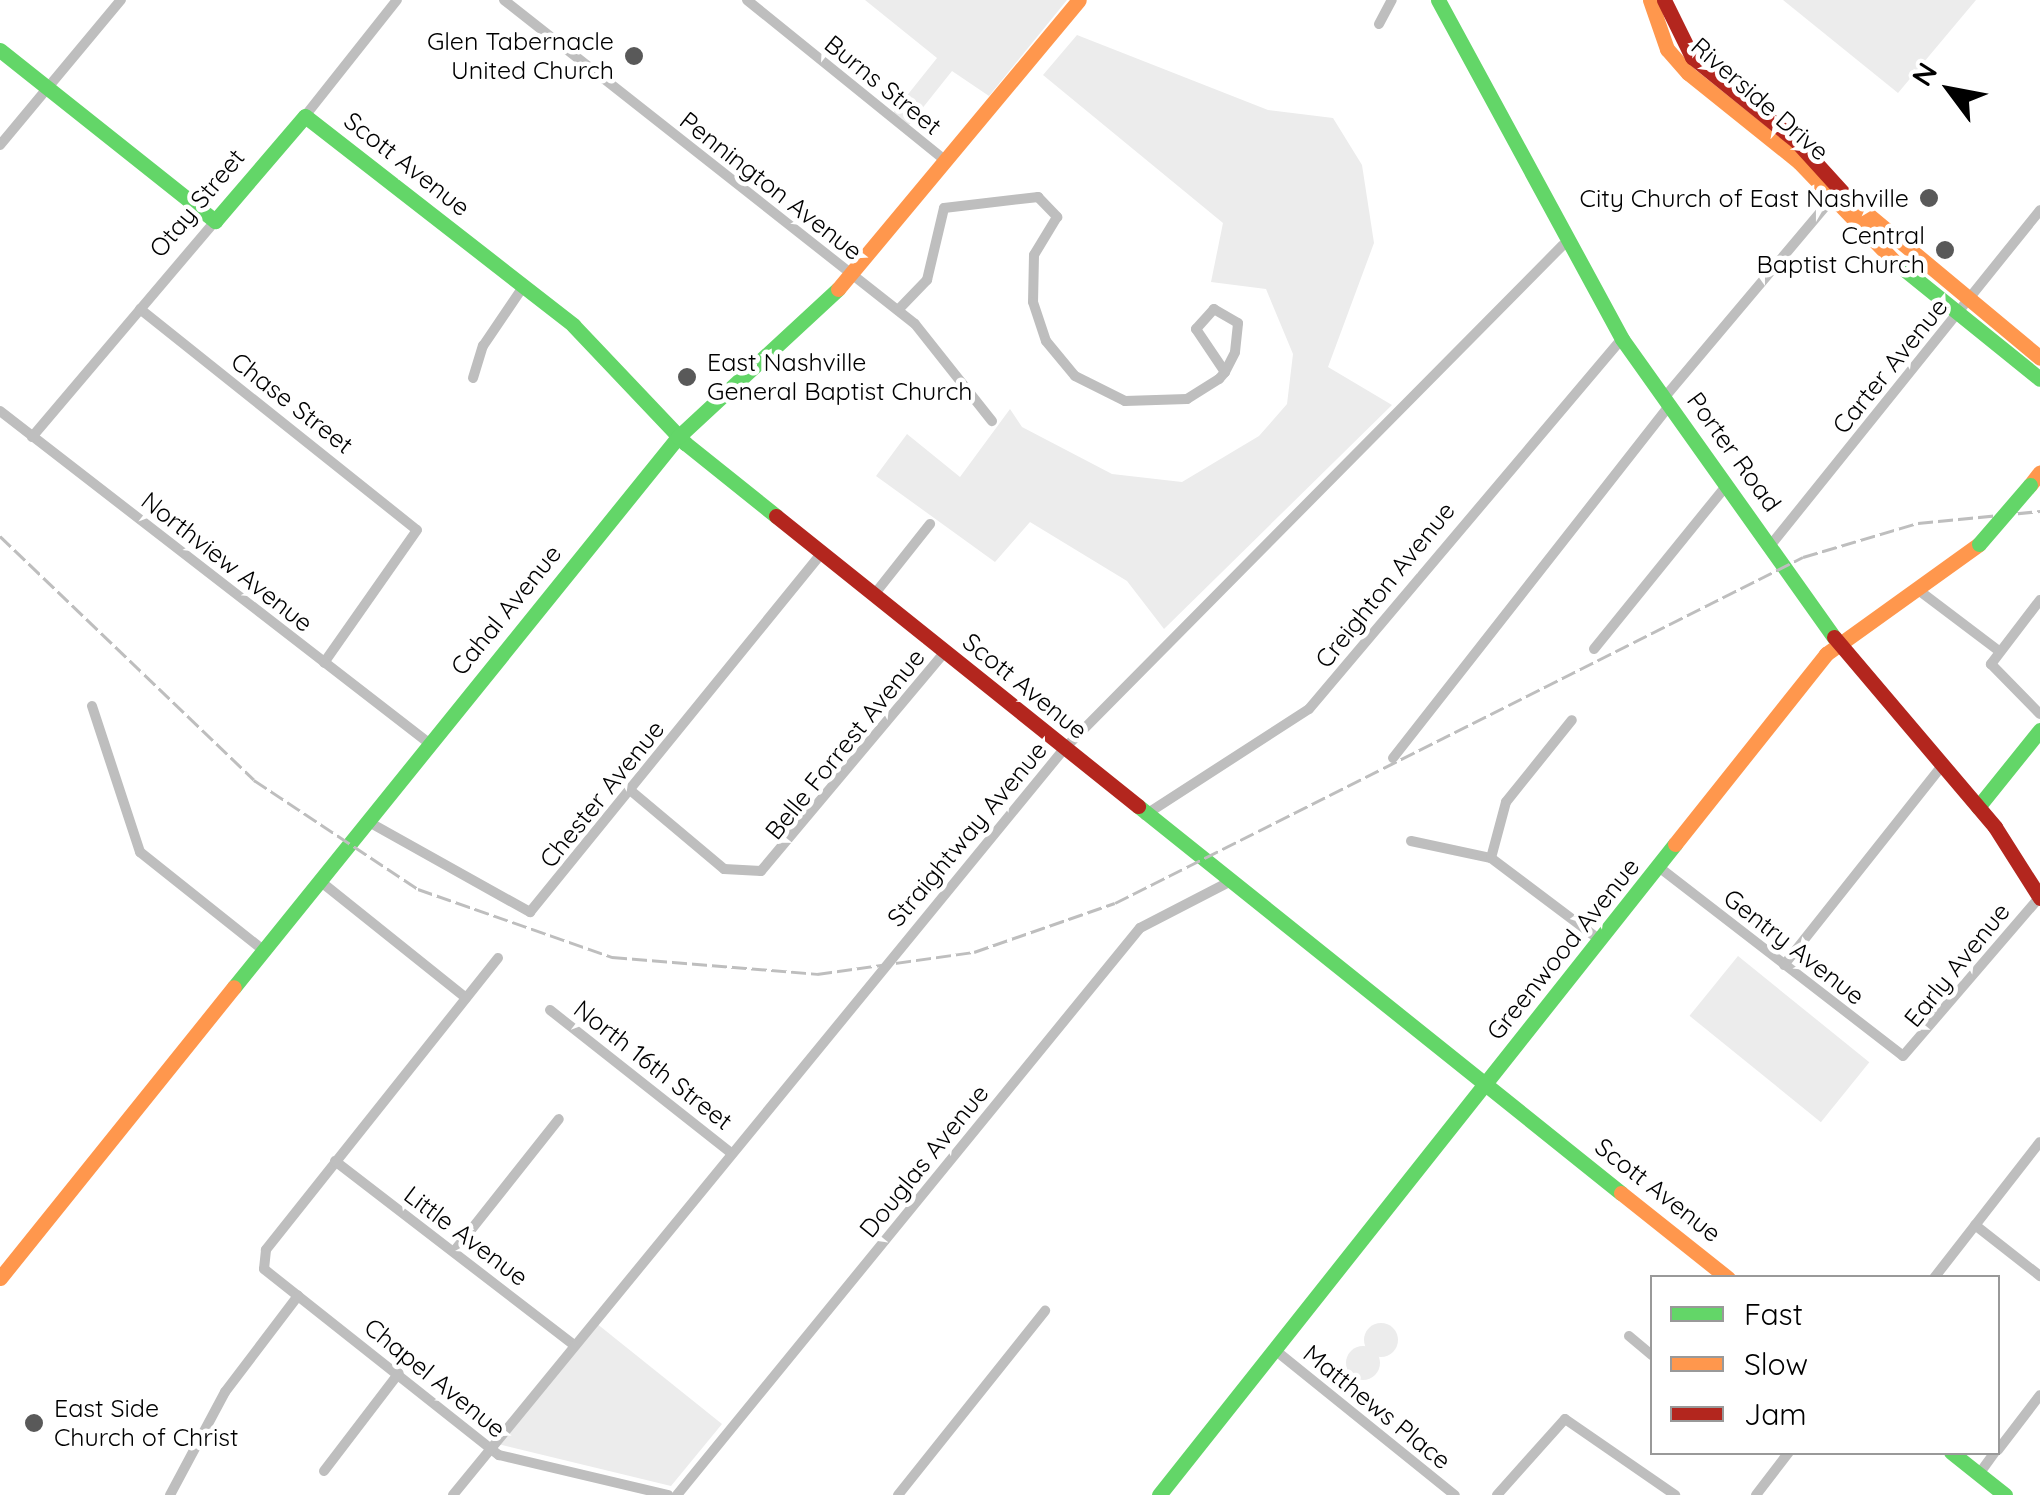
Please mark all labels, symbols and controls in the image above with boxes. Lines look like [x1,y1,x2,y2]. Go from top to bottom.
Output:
place label: Glen Tabernacle United Church [427,27,614,86]
street label: Burns Street [819,29,947,141]
street label: Riverside Drive [1685,31,1835,167]
north arrow [1900,40,2000,140]
marker: Glen Tabernacle United Church [623,45,645,67]
text: N [1904,56,1944,92]
street label: Pennington Avenue [674,105,868,267]
street label: Scott Avenue [338,106,476,222]
street label: Otay Street [143,143,251,263]
place label: City Church of East Nashville [1580,183,1909,213]
marker: City Church of East Nashville [1918,187,1940,209]
place label: Central Baptist Church [1757,221,1925,280]
marker: Central Baptist Church [1934,239,1956,261]
street label: Carter Avenue [1826,292,1954,440]
street label: Chase Street [225,346,359,460]
place label: East Nashville General Baptist Church [707,348,973,407]
marker: East Nashville General Baptist Church [676,366,698,388]
street label: Porter Road [1681,386,1787,518]
street label: Northview Avenue [135,486,319,638]
street label: Creighton Avenue [1309,496,1461,674]
street label: Cahal Avenue [444,539,568,681]
street label: Scott Avenue [957,627,1093,745]
street label: Belle Forrest Avenue [759,643,931,845]
street label: Chester Avenue [533,714,671,874]
street label: Straightway Avenue [881,735,1053,933]
street label: Greenwood Avenue [1480,852,1646,1046]
street label: Gentry Avenue [1718,883,1870,1011]
street label: Early Avenue [1898,897,2016,1033]
street label: North 16th Street [568,994,738,1136]
street label: Douglas Avenue [853,1079,995,1243]
street label: Scott Avenue [1589,1132,1727,1248]
street label: Little Avenue [398,1180,534,1292]
legend [1650,1275,2000,1455]
text: Fast [1744,1295,1803,1333]
street label: Chapel Avenue [358,1312,512,1444]
street label: Matthews Place [1297,1338,1457,1476]
text: Slow [1744,1345,1808,1383]
place label: East Side Church of Christ [54,1394,238,1453]
text: Jam [1744,1395,1807,1433]
marker: East Side Church of Christ [23,1412,45,1434]

